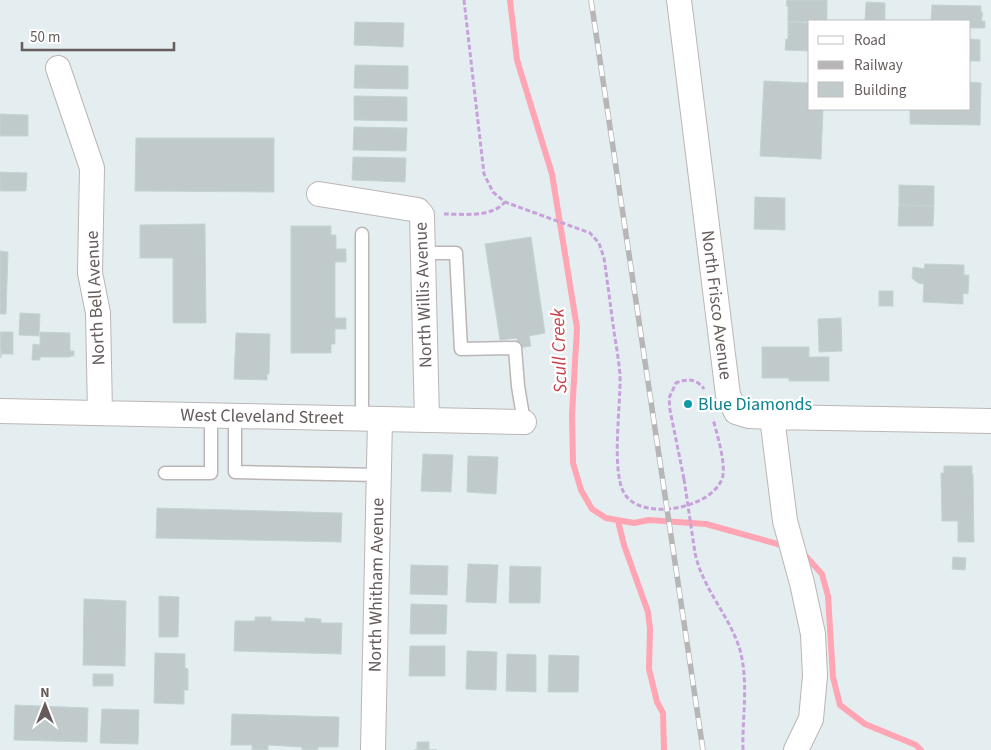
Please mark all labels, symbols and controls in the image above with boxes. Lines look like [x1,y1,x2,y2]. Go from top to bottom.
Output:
scale bar [22,20,175,52]
legend [808,20,971,110]
text: 50 m [30,27,60,48]
text: Road [854,30,886,51]
text: Railway [854,55,903,76]
text: Building [854,80,907,101]
street label: North Willis Avenue [408,222,439,368]
street label: North Frisco Avenue [695,229,738,381]
street label: North Bell Avenue [79,230,112,366]
water label: Scull Creek [544,307,574,394]
place label: Blue Diamonds [698,392,812,417]
marker: Blue Diamonds [682,398,694,410]
street label: West Cleveland Street [180,403,344,430]
street label: North Whitham Avenue [362,498,391,672]
north arrow [20,680,70,730]
text: N [40,683,50,703]

